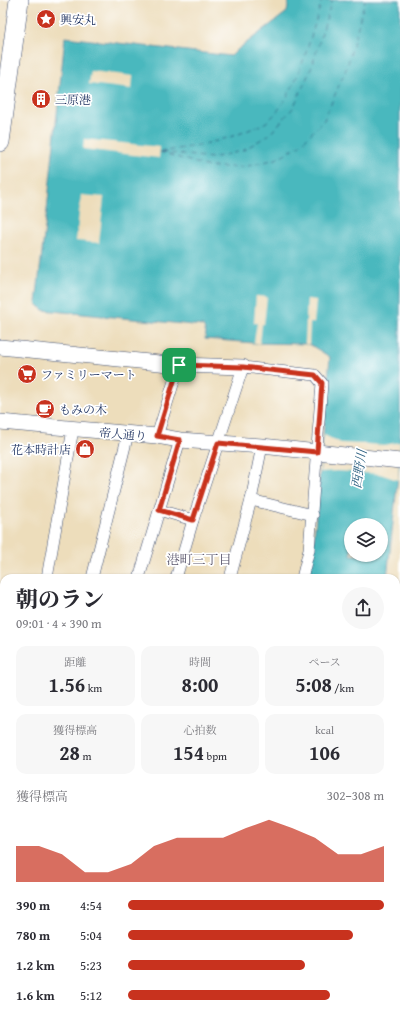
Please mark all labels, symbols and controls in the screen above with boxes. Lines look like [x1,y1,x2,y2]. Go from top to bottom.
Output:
place icon: 興安丸 [35,8,57,30]
place label: 興安丸 [60,11,96,28]
building icon: 三原港 [30,88,52,110]
place label: 三原港 [55,91,91,108]
pin [162,348,196,382]
icon: arrive [168,354,190,376]
supermarket icon: ファミリーマート [16,363,38,385]
place label: ファミリーマート [41,366,137,383]
cafe icon: もみの木 [34,398,56,420]
place label: もみの木 [59,401,107,418]
street label: 帝人通り [98,423,148,445]
shop icon: 花本時計店 [74,438,96,460]
place label: 花本時計店 [11,441,71,458]
water label: 西野川 [347,446,372,490]
map controls [344,518,388,562]
button: layers [344,518,388,562]
district label: 港町三丁目 [166,550,232,569]
text: 朝のラン [16,583,104,615]
button: share [342,587,384,629]
text: 09:01 · 4 × 390 m [16,614,102,633]
text: 距離 [64,654,86,670]
text: 時間 [189,654,211,670]
text: ペース [308,654,341,670]
text: 1.56 [48,670,85,699]
text: 8:00 [182,670,218,699]
text: 5:08 [295,670,332,699]
text: km [85,680,102,696]
text: /km [332,680,354,696]
text: 獲得標高 [53,722,97,738]
text: 心拍数 [183,722,216,738]
text: kcal [315,722,334,738]
text: 28 [59,738,80,767]
text: 154 [173,738,204,767]
text: 106 [309,738,340,767]
text: m [80,748,91,764]
text: bpm [204,748,227,764]
text: 302–308 m [327,786,384,805]
text: 獲得標高 [16,787,68,806]
text: 390 m [16,896,50,915]
text: 4:54 [80,896,102,915]
text: 780 m [16,926,50,945]
text: 5:04 [80,926,102,945]
text: 1.2 km [16,956,55,975]
text: 5:23 [80,956,102,975]
text: 1.6 km [16,986,55,1005]
text: 5:12 [80,986,102,1005]

